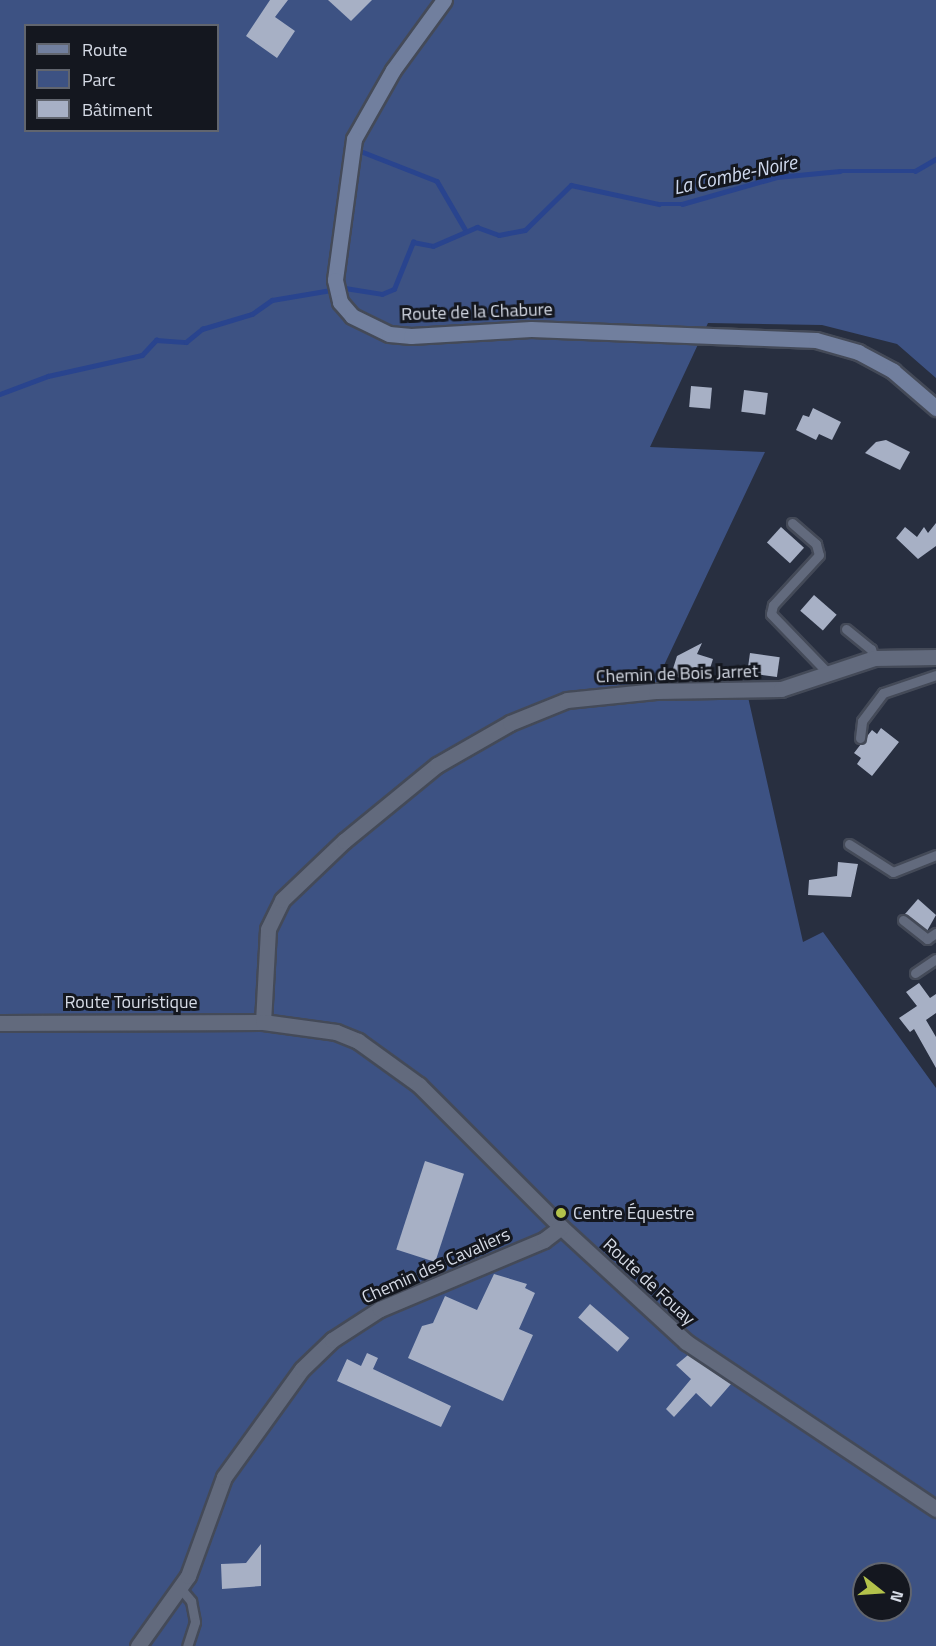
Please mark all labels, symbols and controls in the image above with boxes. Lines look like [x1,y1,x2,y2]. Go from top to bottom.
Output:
legend [24,24,219,132]
text: Route [82,36,127,63]
text: Parc [82,66,116,93]
text: Bâtiment [82,96,152,123]
water label: La Combe-Noire [671,149,799,199]
street label: Route de la Chabure [401,299,553,325]
street label: Chemin de Bois Jarret [595,660,759,688]
street label: Route Touristique [64,991,198,1013]
place label: Centre Équestre [573,1202,694,1224]
marker: Centre Équestre [554,1206,568,1220]
street label: Chemin des Cavaliers [358,1224,514,1308]
street label: Route de Fouay [599,1234,699,1330]
north arrow [852,1562,912,1622]
text: N [884,1588,910,1605]

